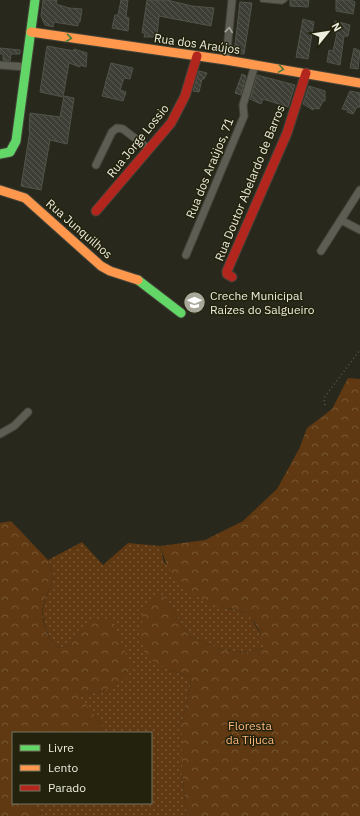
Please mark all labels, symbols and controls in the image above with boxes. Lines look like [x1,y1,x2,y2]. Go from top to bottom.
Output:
north arrow [308,12,348,52]
text: N [329,20,345,34]
one-way arrow [224,27,233,33]
street label: Rua dos Araújos [153,30,241,57]
one-way arrow [66,33,72,42]
one-way arrow [278,64,284,73]
street label: Rua Jorge Lossio [103,101,172,181]
street label: Rua Doutor Abelardo de Barros [211,102,288,263]
street label: Rua dos Araújos, 71 [182,115,237,220]
street label: Rua Junquilhos [43,196,116,262]
place label: Creche Municipal Raízes do Salgueiro [210,288,315,317]
school or university icon: Creche Municipal Raízes do Salgueiro [182,290,208,316]
park label: Floresta da Tijuca [226,718,275,747]
legend [12,732,152,804]
text: Livre [48,740,74,755]
text: Lento [48,760,78,775]
text: Parado [48,780,86,795]

